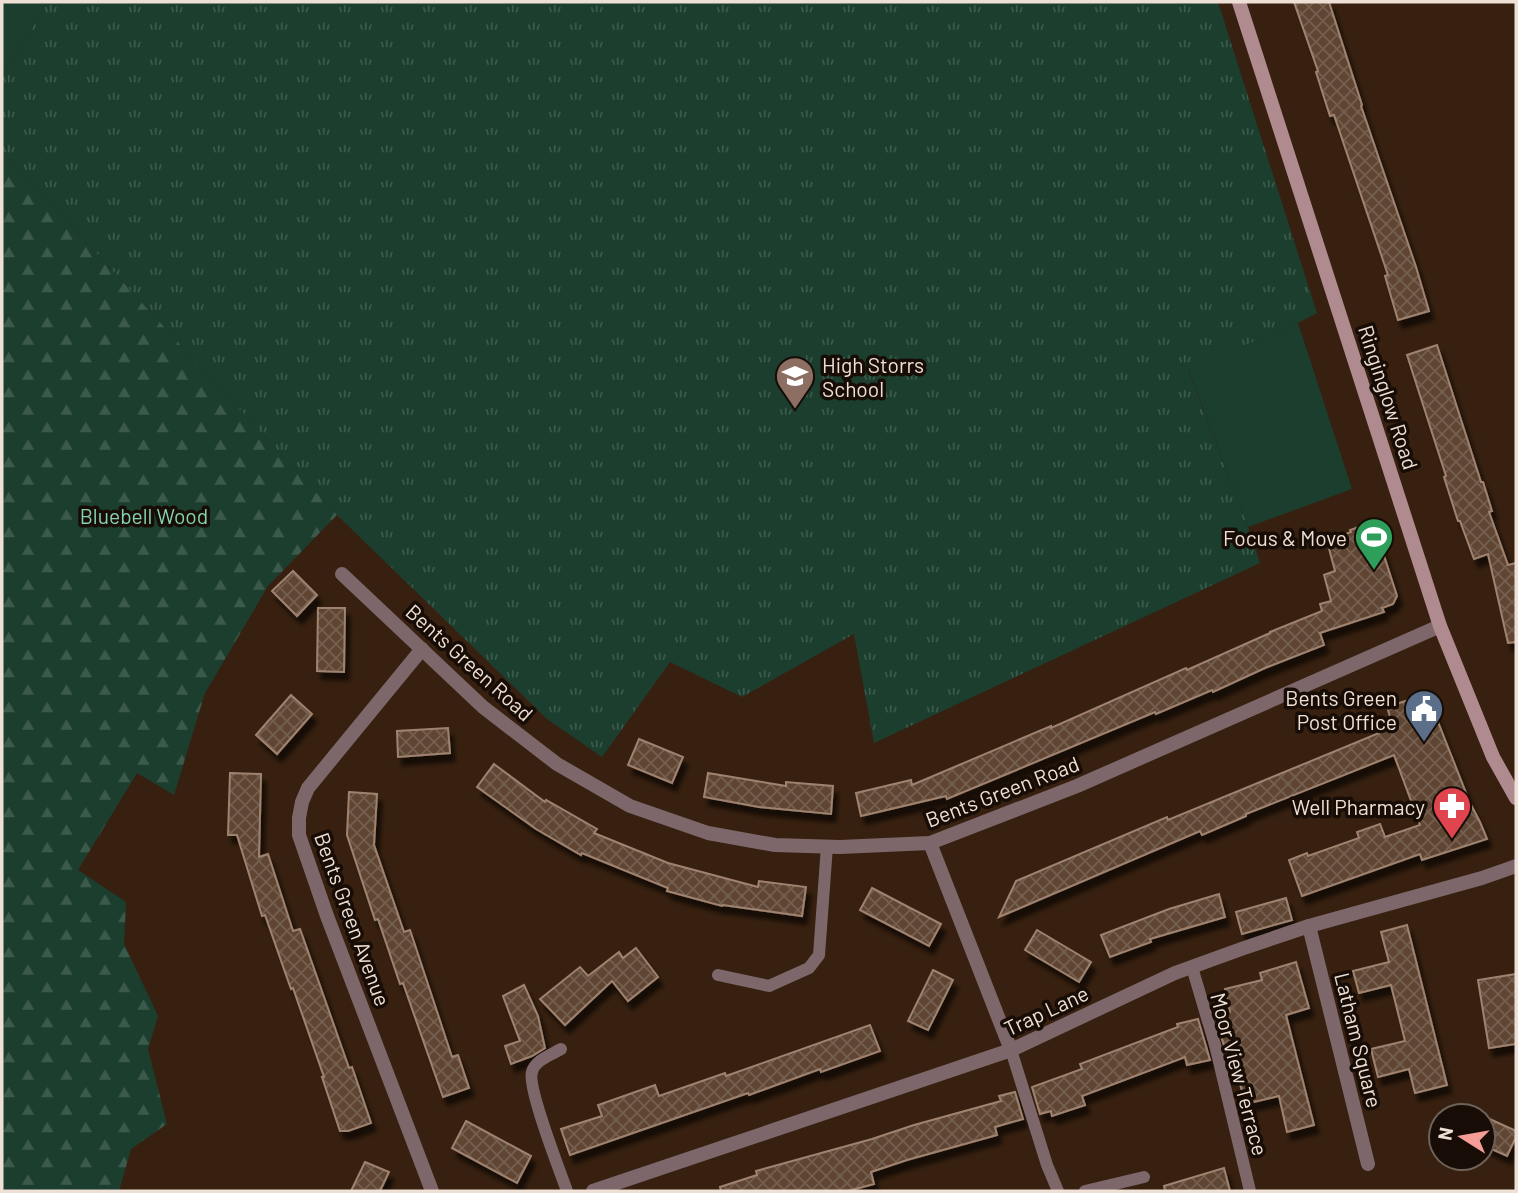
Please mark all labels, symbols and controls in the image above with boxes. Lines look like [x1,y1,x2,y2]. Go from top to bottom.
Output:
street label: Ringinglow Road [1354,322,1424,472]
place label: High Storrs School [822,352,924,401]
school or university icon: High Storrs School [774,355,816,410]
park label: Bluebell Wood [80,503,208,528]
sports icon: Focus & Move [1353,516,1395,571]
place label: Focus & Move [1223,525,1347,550]
street label: Bents Green Road [401,598,539,726]
place label: Bents Green Post Office [1285,685,1397,734]
public building icon: Bents Green Post Office [1403,688,1445,743]
street label: Bents Green Road [922,750,1082,832]
pharmacy icon: Well Pharmacy [1431,785,1473,840]
place label: Well Pharmacy [1292,794,1425,819]
street label: Bents Green Avenue [310,829,396,1009]
street label: Latham Square [1330,970,1388,1110]
street label: Trap Lane [1000,980,1092,1040]
street label: Moor View Terrace [1206,990,1274,1158]
north arrow [1427,1102,1497,1172]
text: N [1432,1125,1457,1142]

